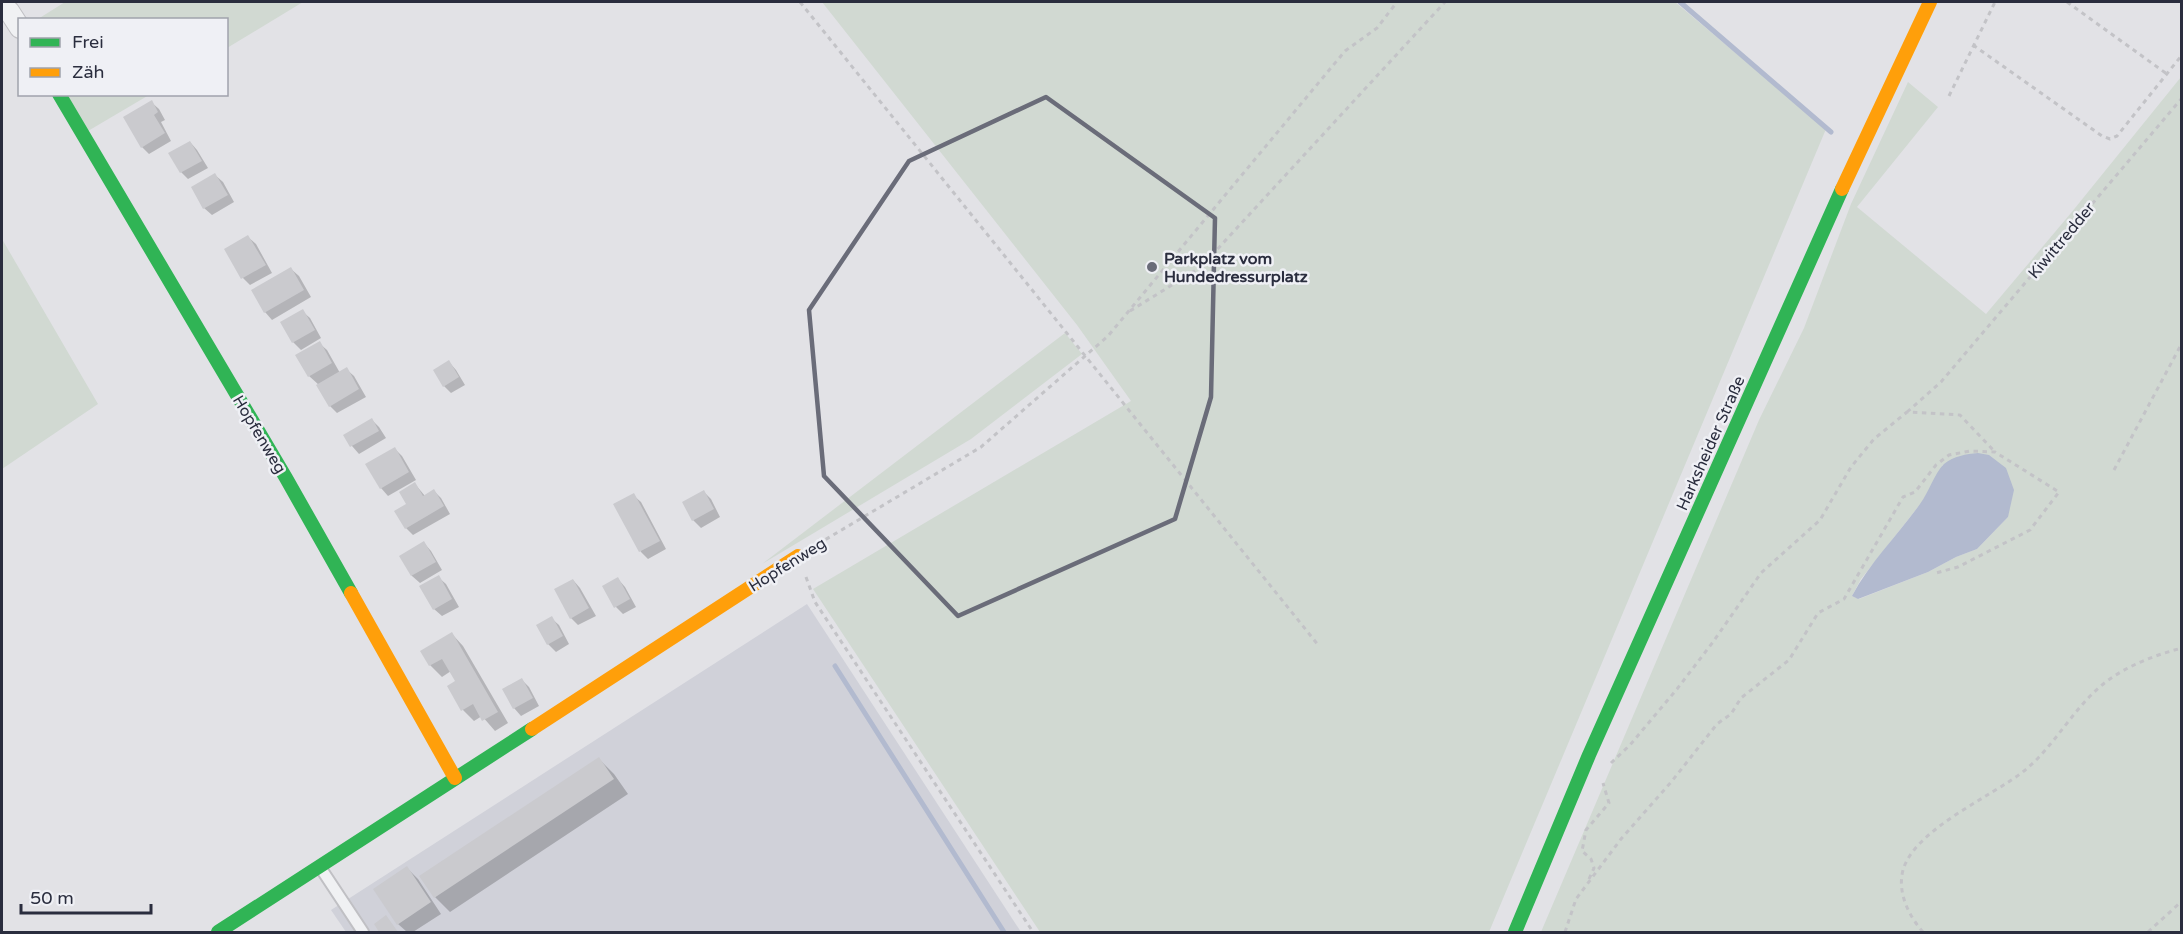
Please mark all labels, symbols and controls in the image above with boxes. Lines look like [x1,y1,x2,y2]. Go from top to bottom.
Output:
legend [18,18,228,96]
text: Frei [72,31,104,53]
text: Zäh [72,61,105,83]
street label: Kiwittredder [2024,198,2100,283]
place label: Parkplatz vom Hundedressurplatz [1164,249,1308,287]
marker: Parkplatz vom Hundedressurplatz [1145,260,1159,274]
street label: Harksheider Straße [1672,373,1750,514]
street label: Hopfenweg [228,392,290,477]
street label: Hopfenweg [745,533,830,597]
scale bar [21,877,152,915]
text: 50 m [30,887,74,909]

